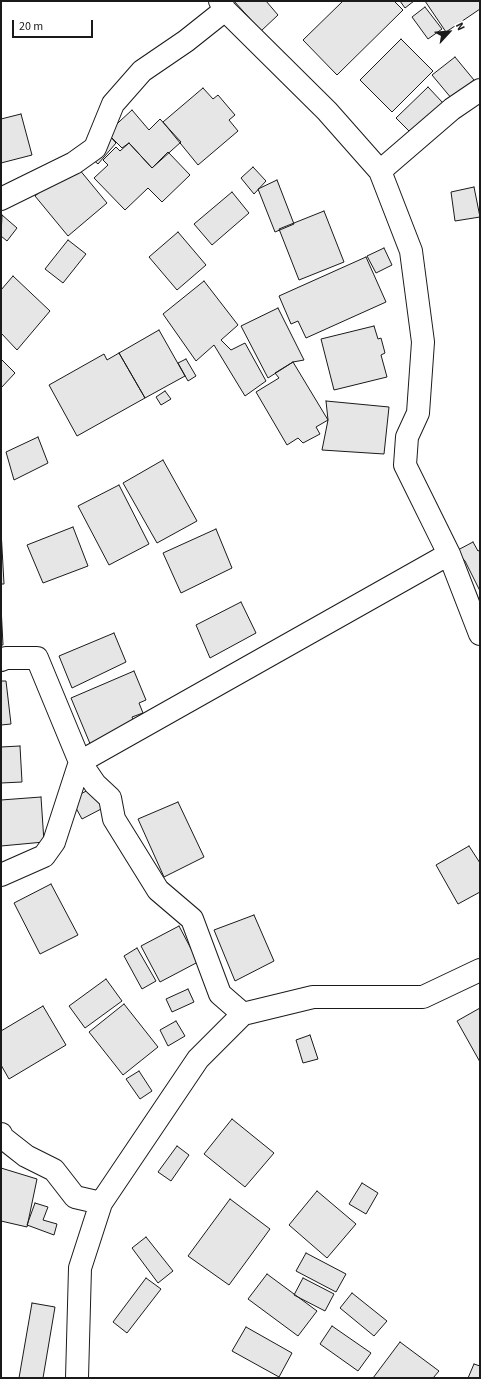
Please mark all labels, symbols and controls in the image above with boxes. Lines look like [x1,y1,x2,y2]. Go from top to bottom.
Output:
scale bar [14,12,95,38]
north arrow [429,12,469,52]
text: 20 m [19,18,43,35]
text: N [452,20,469,33]

